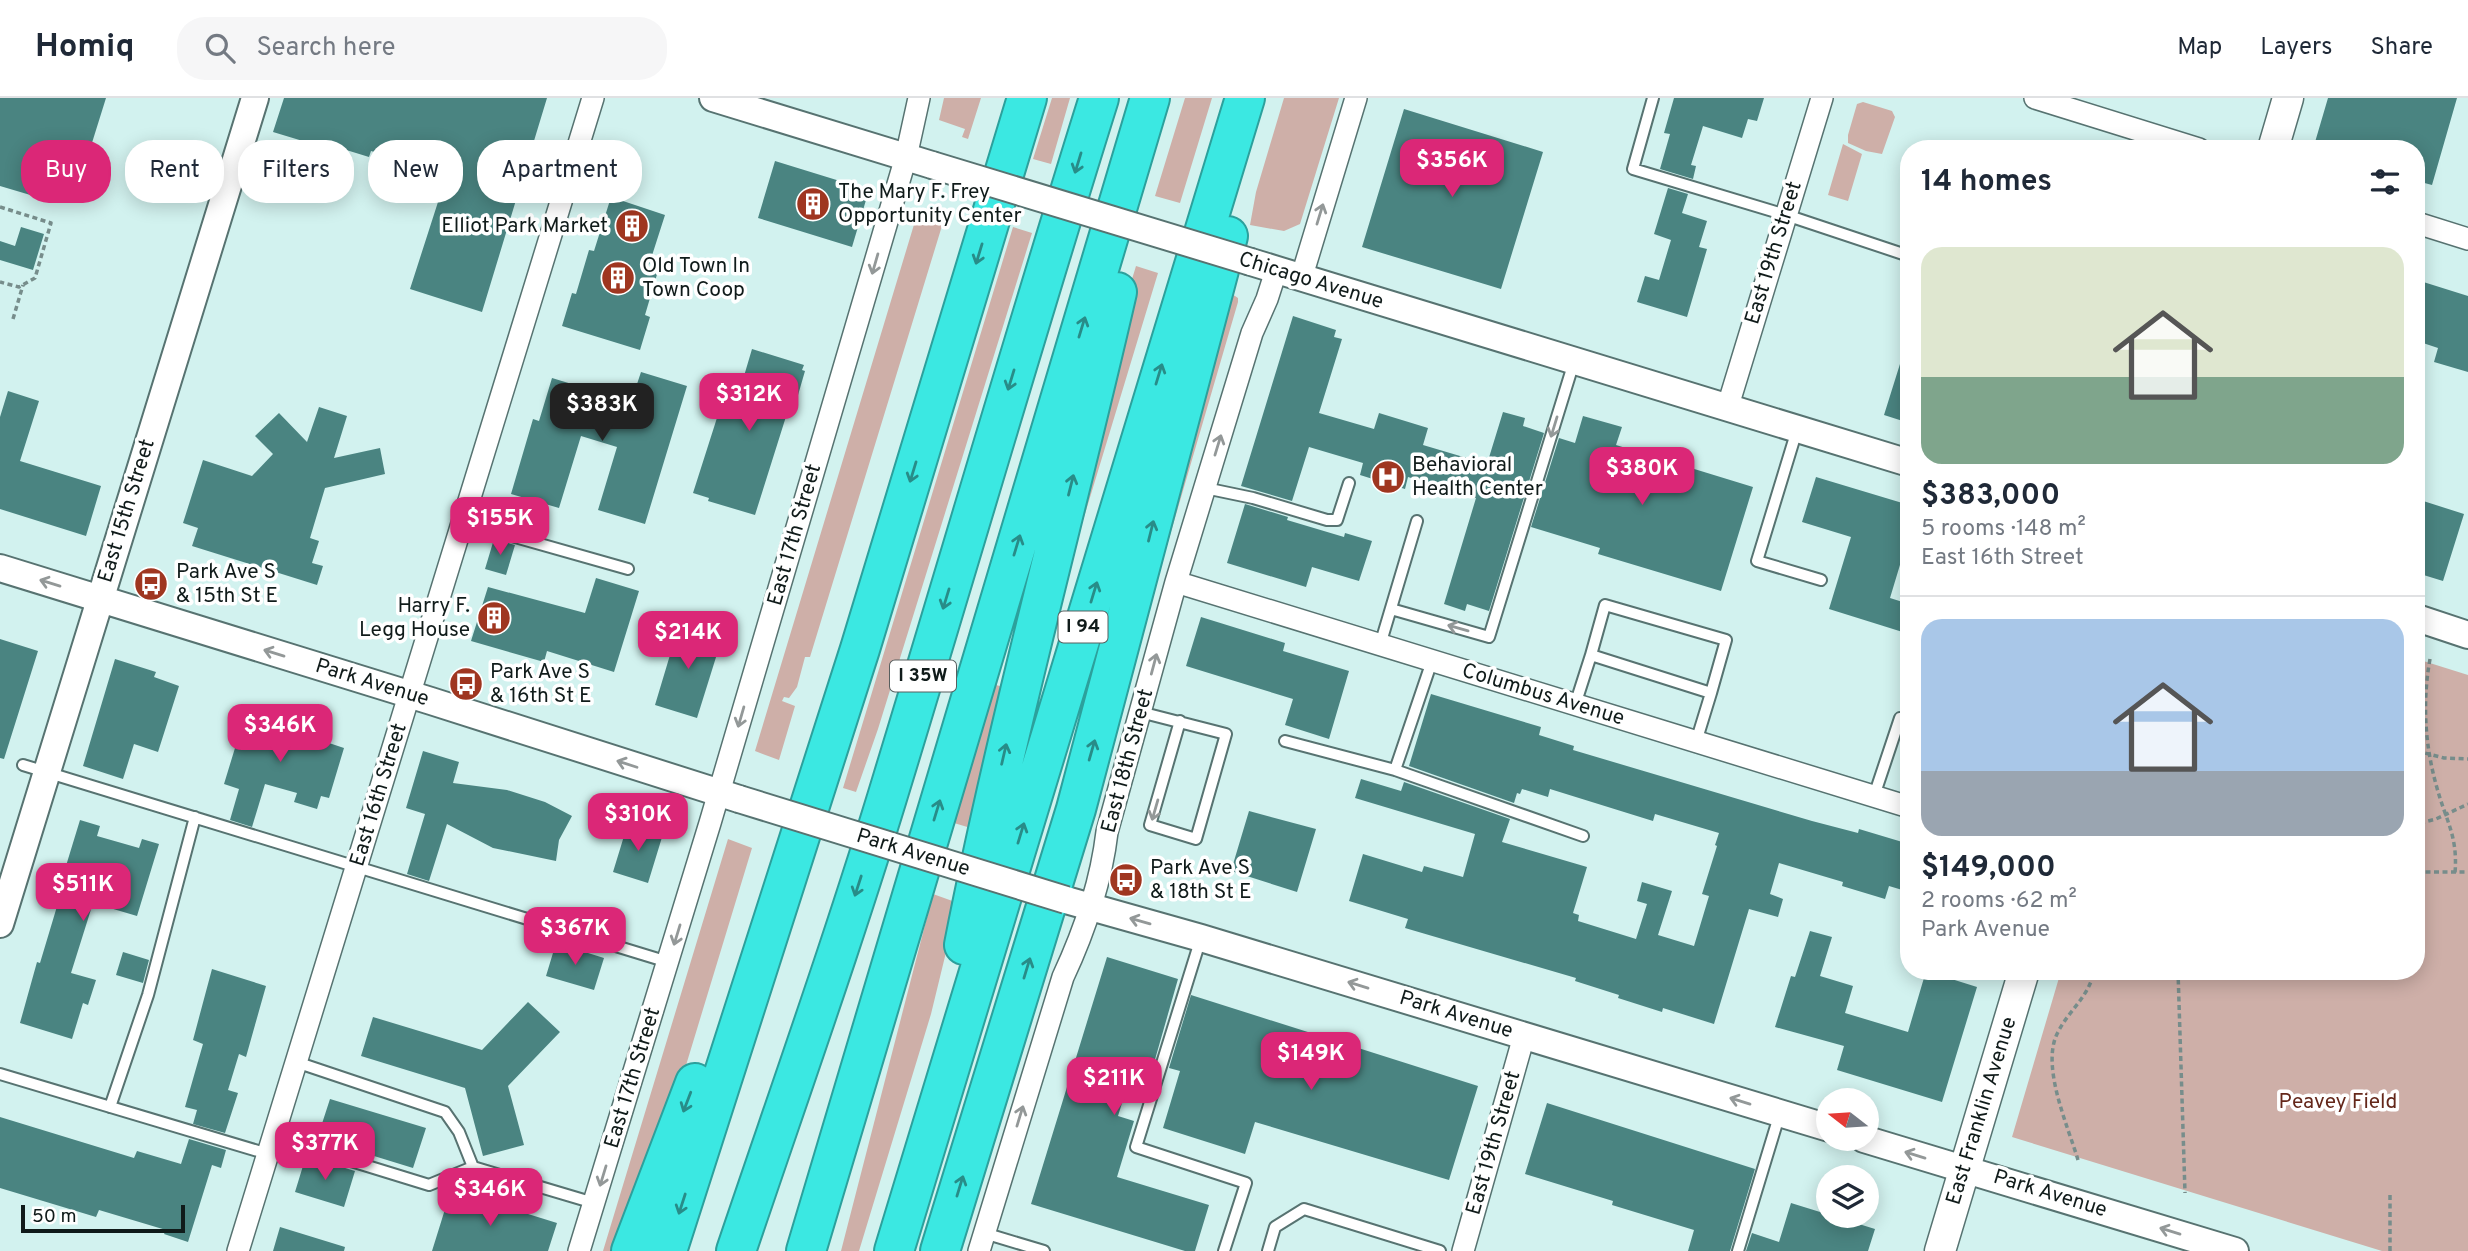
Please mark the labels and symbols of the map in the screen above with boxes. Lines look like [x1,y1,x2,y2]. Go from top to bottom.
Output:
pin: $356K [1403,140,1501,199]
one-way arrow [1071,152,1084,174]
street label: East 19th Street [1739,178,1809,328]
place label: The Mary F. Frey Opportunity Center [838,179,1022,230]
building icon: The Mary F. Frey Opportunity Center [794,185,832,223]
one-way arrow [1315,203,1328,225]
building icon: Elliot Park Market [613,207,651,245]
place label: Elliot Park Market [441,213,608,240]
one-way arrow [972,243,985,265]
street label: Chicago Avenue [1235,246,1387,316]
one-way arrow [867,252,880,274]
place label: Old Town In Town Coop [642,253,750,304]
building icon: Old Town In Town Coop [599,259,637,297]
one-way arrow [1076,317,1089,339]
one-way arrow [1154,364,1167,386]
one-way arrow [1004,369,1017,391]
pin: $312K [700,374,798,433]
pin: $383K [553,384,651,443]
one-way arrow [1547,415,1559,437]
one-way arrow [1212,434,1225,456]
street label: East 15th Street [92,436,162,586]
pin: $380K [1593,448,1691,507]
place label: Behavioral Health Center [1412,452,1543,503]
hospital icon: Behavioral Health Center [1369,458,1407,496]
street label: East 17th Street [762,461,828,609]
one-way arrow [906,461,919,483]
one-way arrow [1064,474,1078,497]
pin: $155K [451,498,549,557]
one-way arrow [1145,520,1158,543]
one-way arrow [1011,534,1024,556]
place label: Park Ave S & 15th St E [176,559,278,610]
bus stop icon: Park Ave S & 15th St E [132,565,170,603]
one-way arrow [39,576,61,589]
one-way arrow [1088,581,1101,603]
one-way arrow [939,587,952,609]
place label: Harry F. Legg House [359,593,470,644]
building icon: Harry F. Legg House [475,599,513,637]
pin: $214K [639,612,737,671]
road number: I 94 [1058,612,1108,642]
one-way arrow [1447,621,1469,634]
one-way arrow [264,645,286,658]
street label: Park Avenue [312,653,432,713]
one-way arrow [1148,653,1161,675]
street label: Columbus Avenue [1459,657,1627,733]
place label: Park Ave S & 16th St E [490,659,592,710]
road number: I 35W [890,660,956,692]
bus stop icon: Park Ave S & 16th St E [447,665,485,703]
street label: East 18th Street [1096,686,1160,836]
pin: $346K [231,704,329,764]
one-way arrow [734,706,747,728]
street label: East 16th Street [344,720,414,870]
one-way arrow [1087,740,1100,762]
one-way arrow [998,743,1011,765]
one-way arrow [617,756,639,769]
pin: $310K [589,794,687,853]
one-way arrow [932,799,945,821]
one-way arrow [1147,799,1160,821]
street label: Park Avenue [853,823,973,883]
one-way arrow [1015,823,1028,845]
place label: Park Ave S & 18th St E [1150,855,1252,906]
bus stop icon: Park Ave S & 18th St E [1107,861,1145,899]
pin: $511K [34,864,132,923]
one-way arrow [851,875,864,897]
pin: $367K [526,908,624,967]
one-way arrow [1129,913,1151,926]
one-way arrow [669,924,682,946]
one-way arrow [1022,958,1035,980]
one-way arrow [1347,978,1369,991]
street label: Park Avenue [1396,985,1516,1045]
street label: East 17th Street [599,1004,667,1152]
street label: East Franklin Avenue [1941,1014,2023,1208]
pin: $149K [1262,1032,1360,1092]
pin: $211K [1065,1058,1163,1117]
street label: East 19th Street [1461,1068,1527,1218]
north arrow [1816,1088,1880,1152]
park label: Peavey Field [2279,1089,2397,1116]
one-way arrow [680,1091,693,1113]
one-way arrow [1729,1094,1751,1107]
one-way arrow [1015,1105,1028,1127]
pin: $377K [276,1122,374,1182]
one-way arrow [1904,1147,1926,1160]
street label: Park Avenue [1990,1164,2110,1224]
one-way arrow [595,1165,608,1187]
pin: $346K [441,1168,539,1228]
one-way arrow [955,1175,967,1197]
one-way arrow [674,1193,687,1215]
scale bar [21,1202,186,1234]
one-way arrow [2159,1224,2181,1237]

